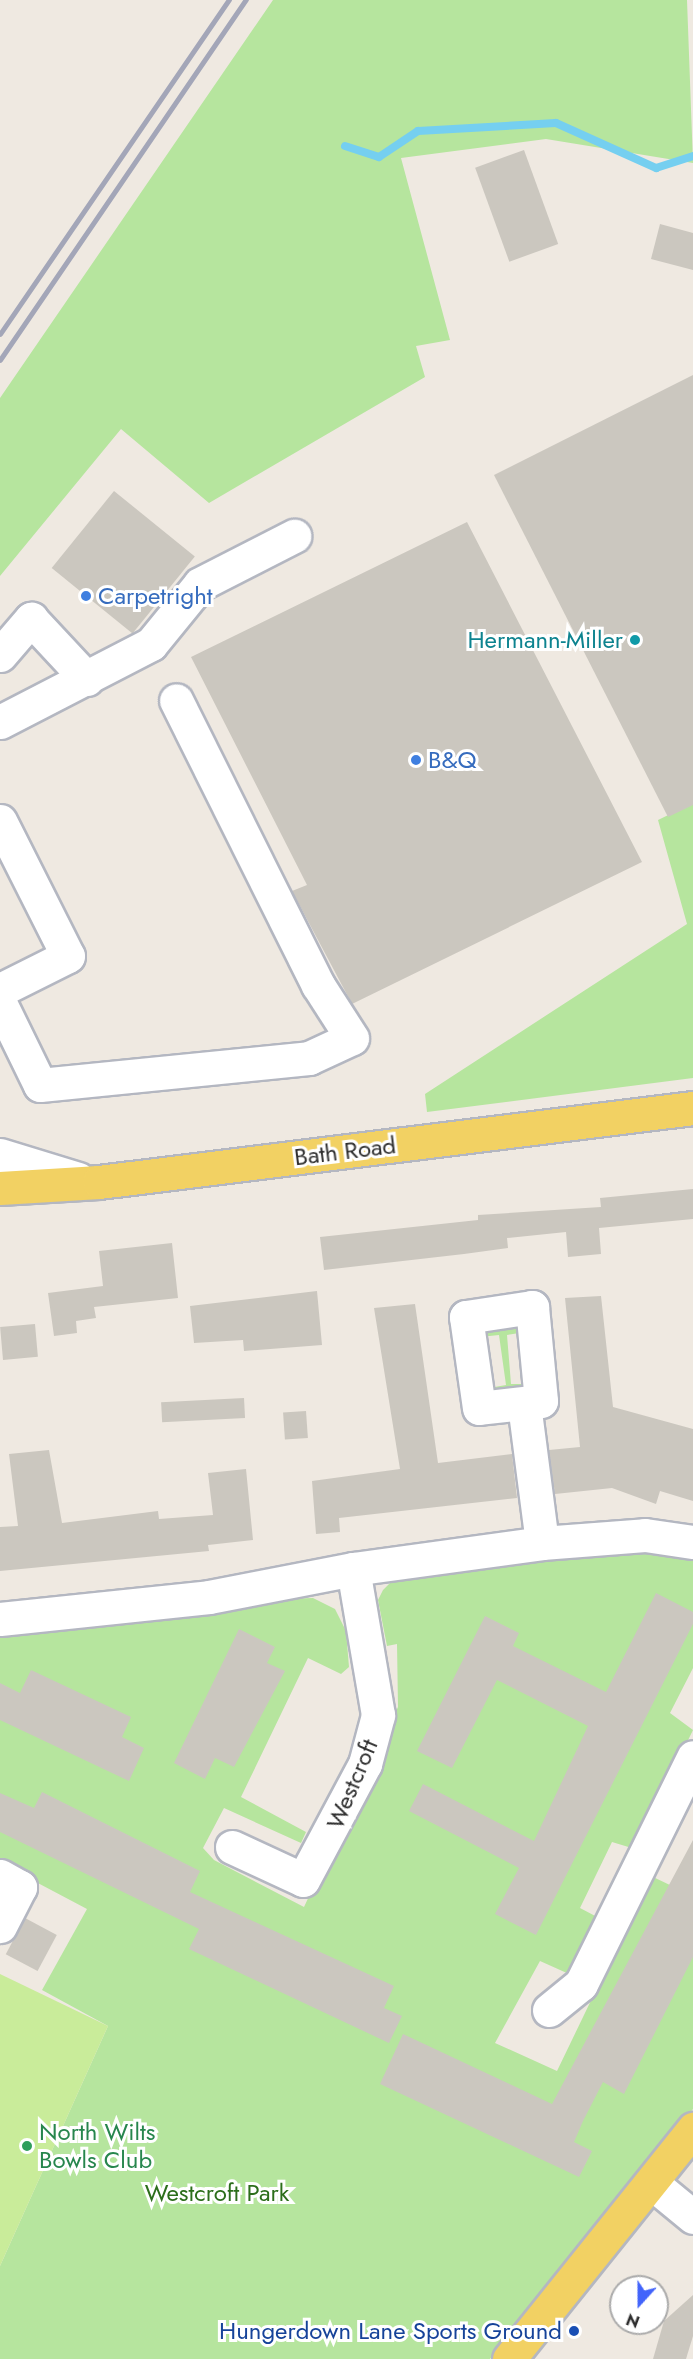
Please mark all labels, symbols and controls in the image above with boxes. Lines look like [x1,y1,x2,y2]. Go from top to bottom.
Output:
place label: Carpetright [98,582,213,610]
marker: Carpetright [79,589,93,603]
place label: Hermann-Miller [467,626,623,654]
marker: Hermann-Miller [628,633,642,647]
place label: B&Q [428,746,477,774]
marker: B&Q [409,753,423,767]
street label: Bath Road [292,1130,398,1172]
street label: Westcroft [320,1735,384,1833]
place label: North Wilts Bowls Club [39,2118,155,2174]
marker: North Wilts Bowls Club [20,2139,34,2153]
park label: Westcroft Park [145,2179,289,2207]
north arrow [609,2275,669,2335]
text: N [623,2307,643,2333]
place label: Hungerdown Lane Sports Ground [219,2317,562,2345]
marker: Hungerdown Lane Sports Ground [567,2324,581,2338]

